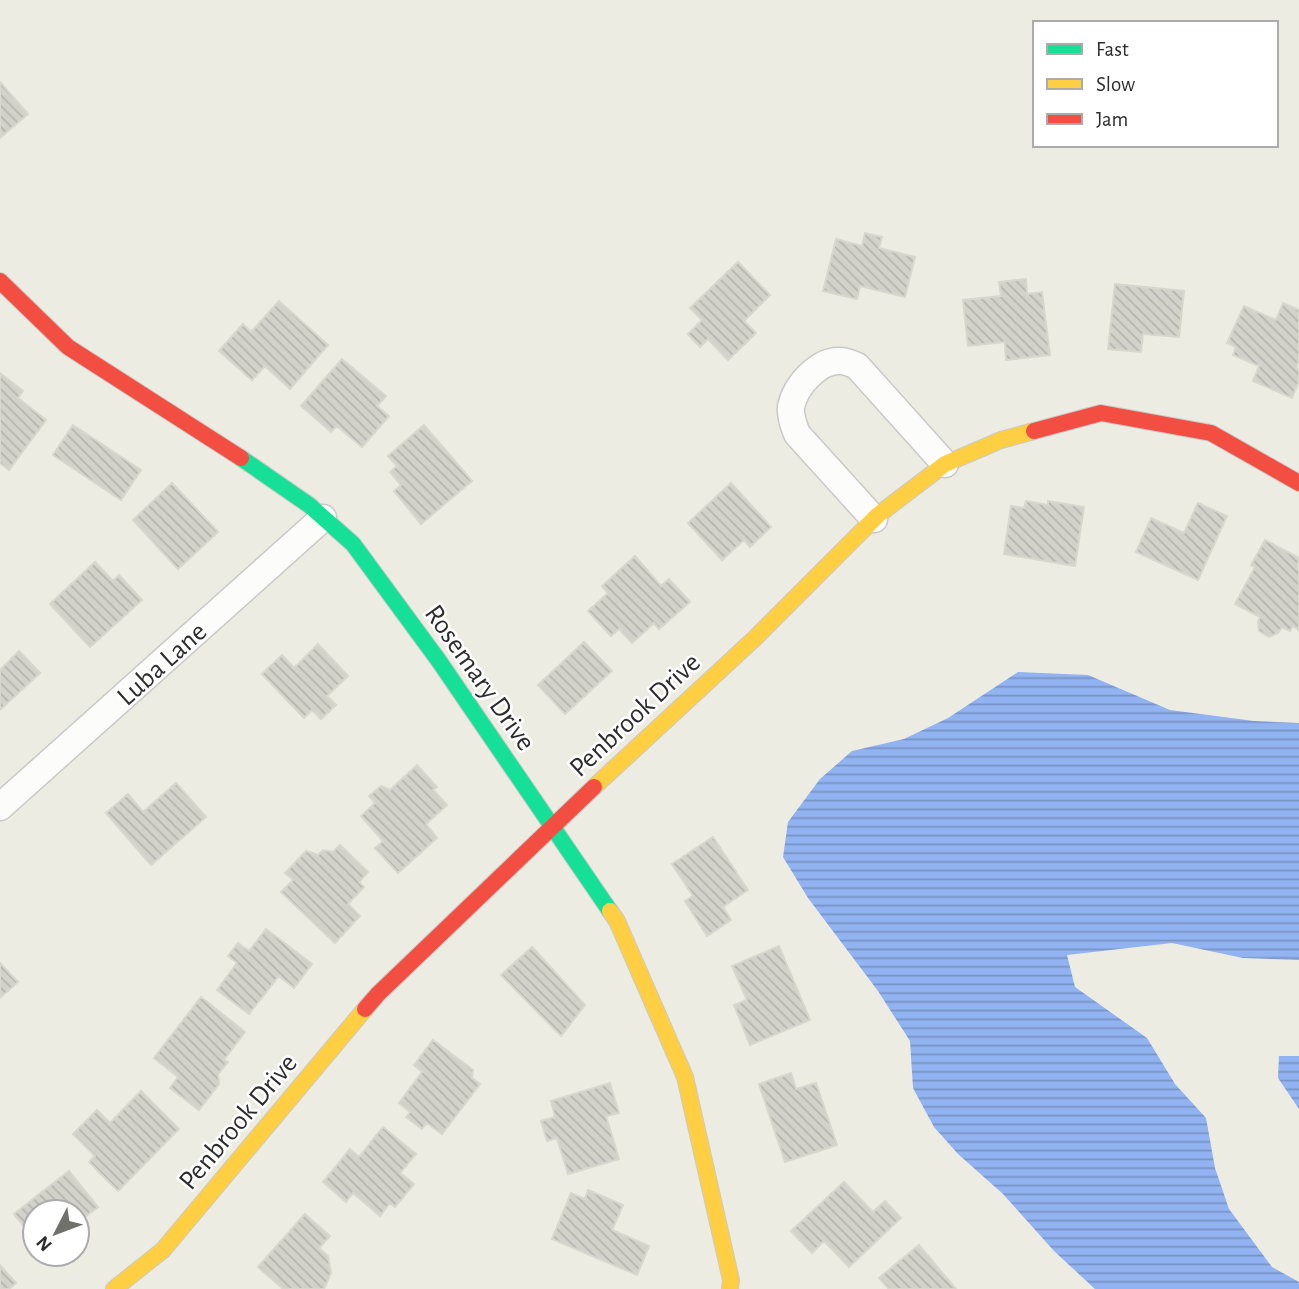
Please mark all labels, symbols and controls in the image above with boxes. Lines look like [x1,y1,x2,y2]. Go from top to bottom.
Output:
legend [1033,21,1278,147]
text: Fast [1096,39,1129,60]
text: Slow [1096,74,1135,95]
text: Jam [1096,109,1128,130]
street label: Rosemary Drive [419,600,540,756]
street label: Luba Lane [112,617,212,712]
street label: Penbrook Drive [565,648,706,783]
street label: Penbrook Drive [174,1049,303,1195]
north arrow [21,1198,91,1268]
text: N [33,1232,56,1255]

